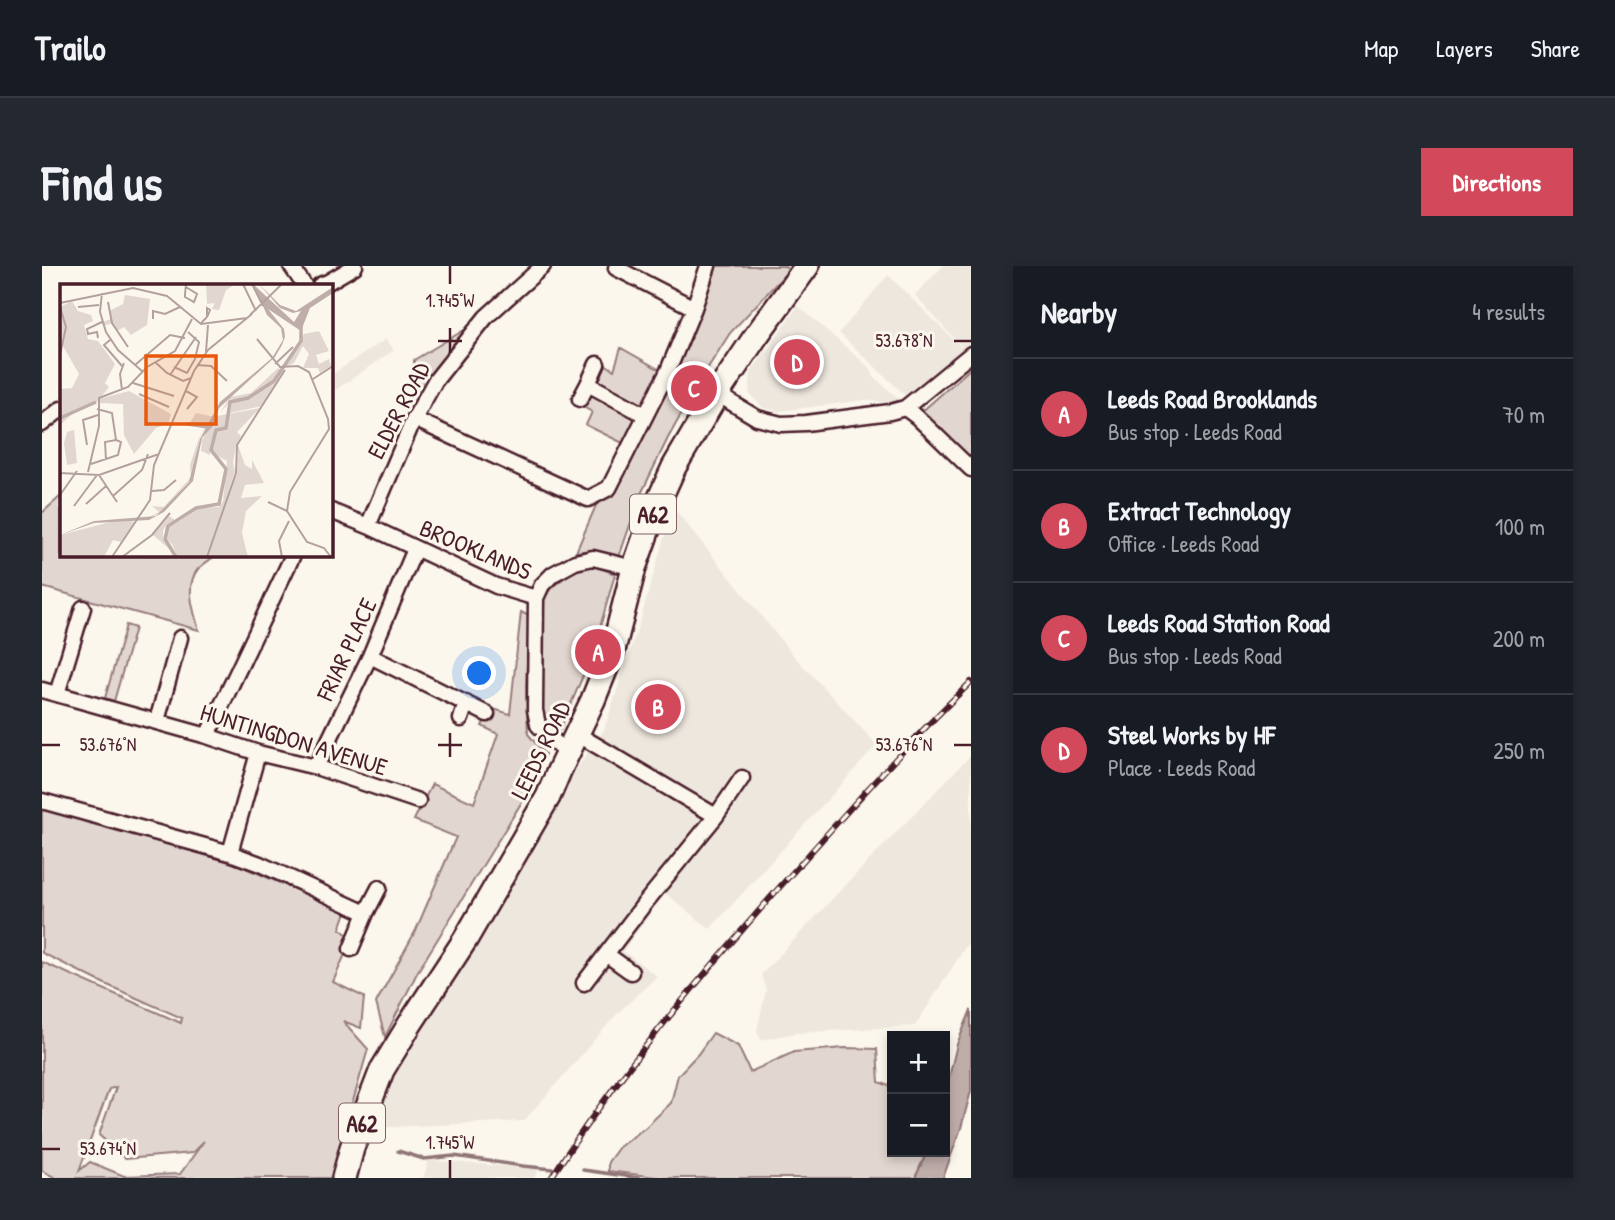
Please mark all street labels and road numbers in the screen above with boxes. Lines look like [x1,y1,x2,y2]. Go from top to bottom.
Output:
street label: ELDER ROAD [359,355,437,464]
road number: A62 [630,495,676,534]
street label: BROOKLANDS [415,511,537,587]
street label: FRIAR PLACE [308,592,384,706]
street label: HUNTINGDON AVENUE [197,695,392,783]
street label: LEEDS ROAD [503,695,578,804]
road number: A62 [339,1104,385,1142]

